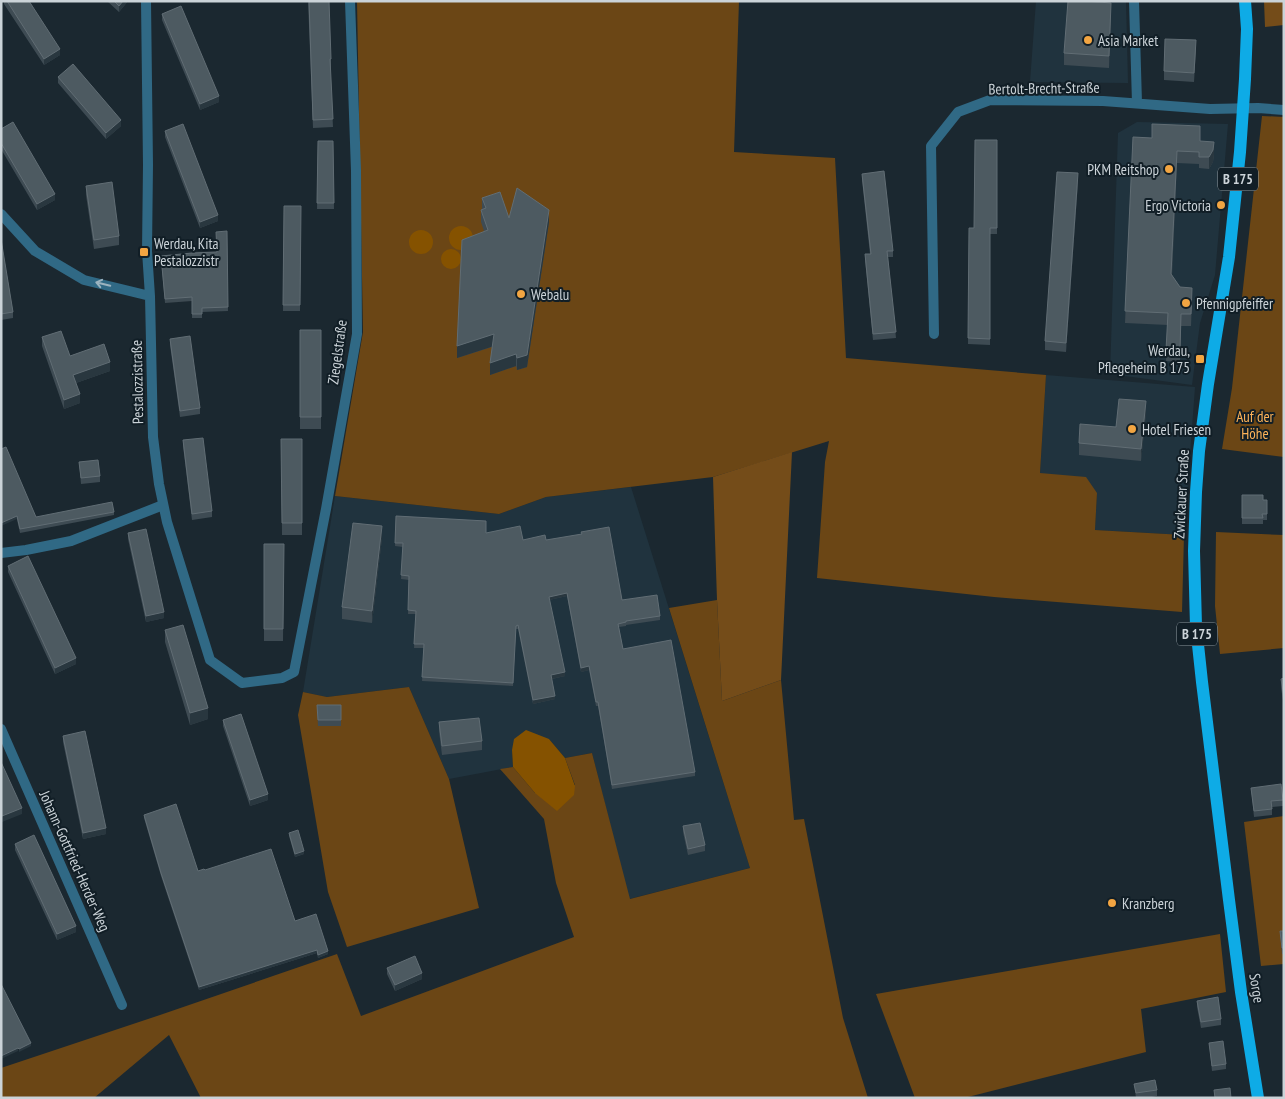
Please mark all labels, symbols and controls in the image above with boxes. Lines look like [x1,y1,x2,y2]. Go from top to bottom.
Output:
place label: Asia Market [1098,31,1158,50]
marker: Asia Market [1082,34,1094,46]
street label: Bertolt-Brecht-Straße [988,78,1100,98]
place label: PKM Reitshop [1087,160,1159,179]
marker: PKM Reitshop [1163,163,1175,175]
road number: B 175 [1218,168,1258,190]
place label: Ergo Victoria [1145,196,1211,215]
marker: Ergo Victoria [1215,199,1227,211]
place label: Werdau, Kita Pestalozzistr [154,234,220,270]
marker: Werdau, Kita Pestalozzistr [138,246,150,258]
one-way arrow [95,279,111,289]
place label: Webalu [531,285,569,304]
marker: Webalu [515,288,527,300]
place label: Pfennigpfeiffer [1196,294,1274,313]
marker: Pfennigpfeiffer [1180,297,1192,309]
street label: Ziegelstraße [323,319,351,385]
street label: Pestalozzistraße [127,340,147,424]
place label: Werdau, Pflegeheim B 175 [1098,341,1190,377]
marker: Werdau, Pflegeheim B 175 [1194,353,1206,365]
park label: Auf der Höhe [1236,407,1275,443]
place label: Hotel Friesen [1142,420,1211,439]
marker: Hotel Friesen [1126,423,1138,435]
street label: Zwickauer Straße [1169,449,1193,539]
road number: B 175 [1177,622,1217,646]
street label: Johann-Gottfried-Herder-Weg [35,787,115,934]
place label: Kranzberg [1122,894,1174,913]
marker: Kranzberg [1106,897,1118,909]
street label: Sorge [1245,972,1269,1004]

